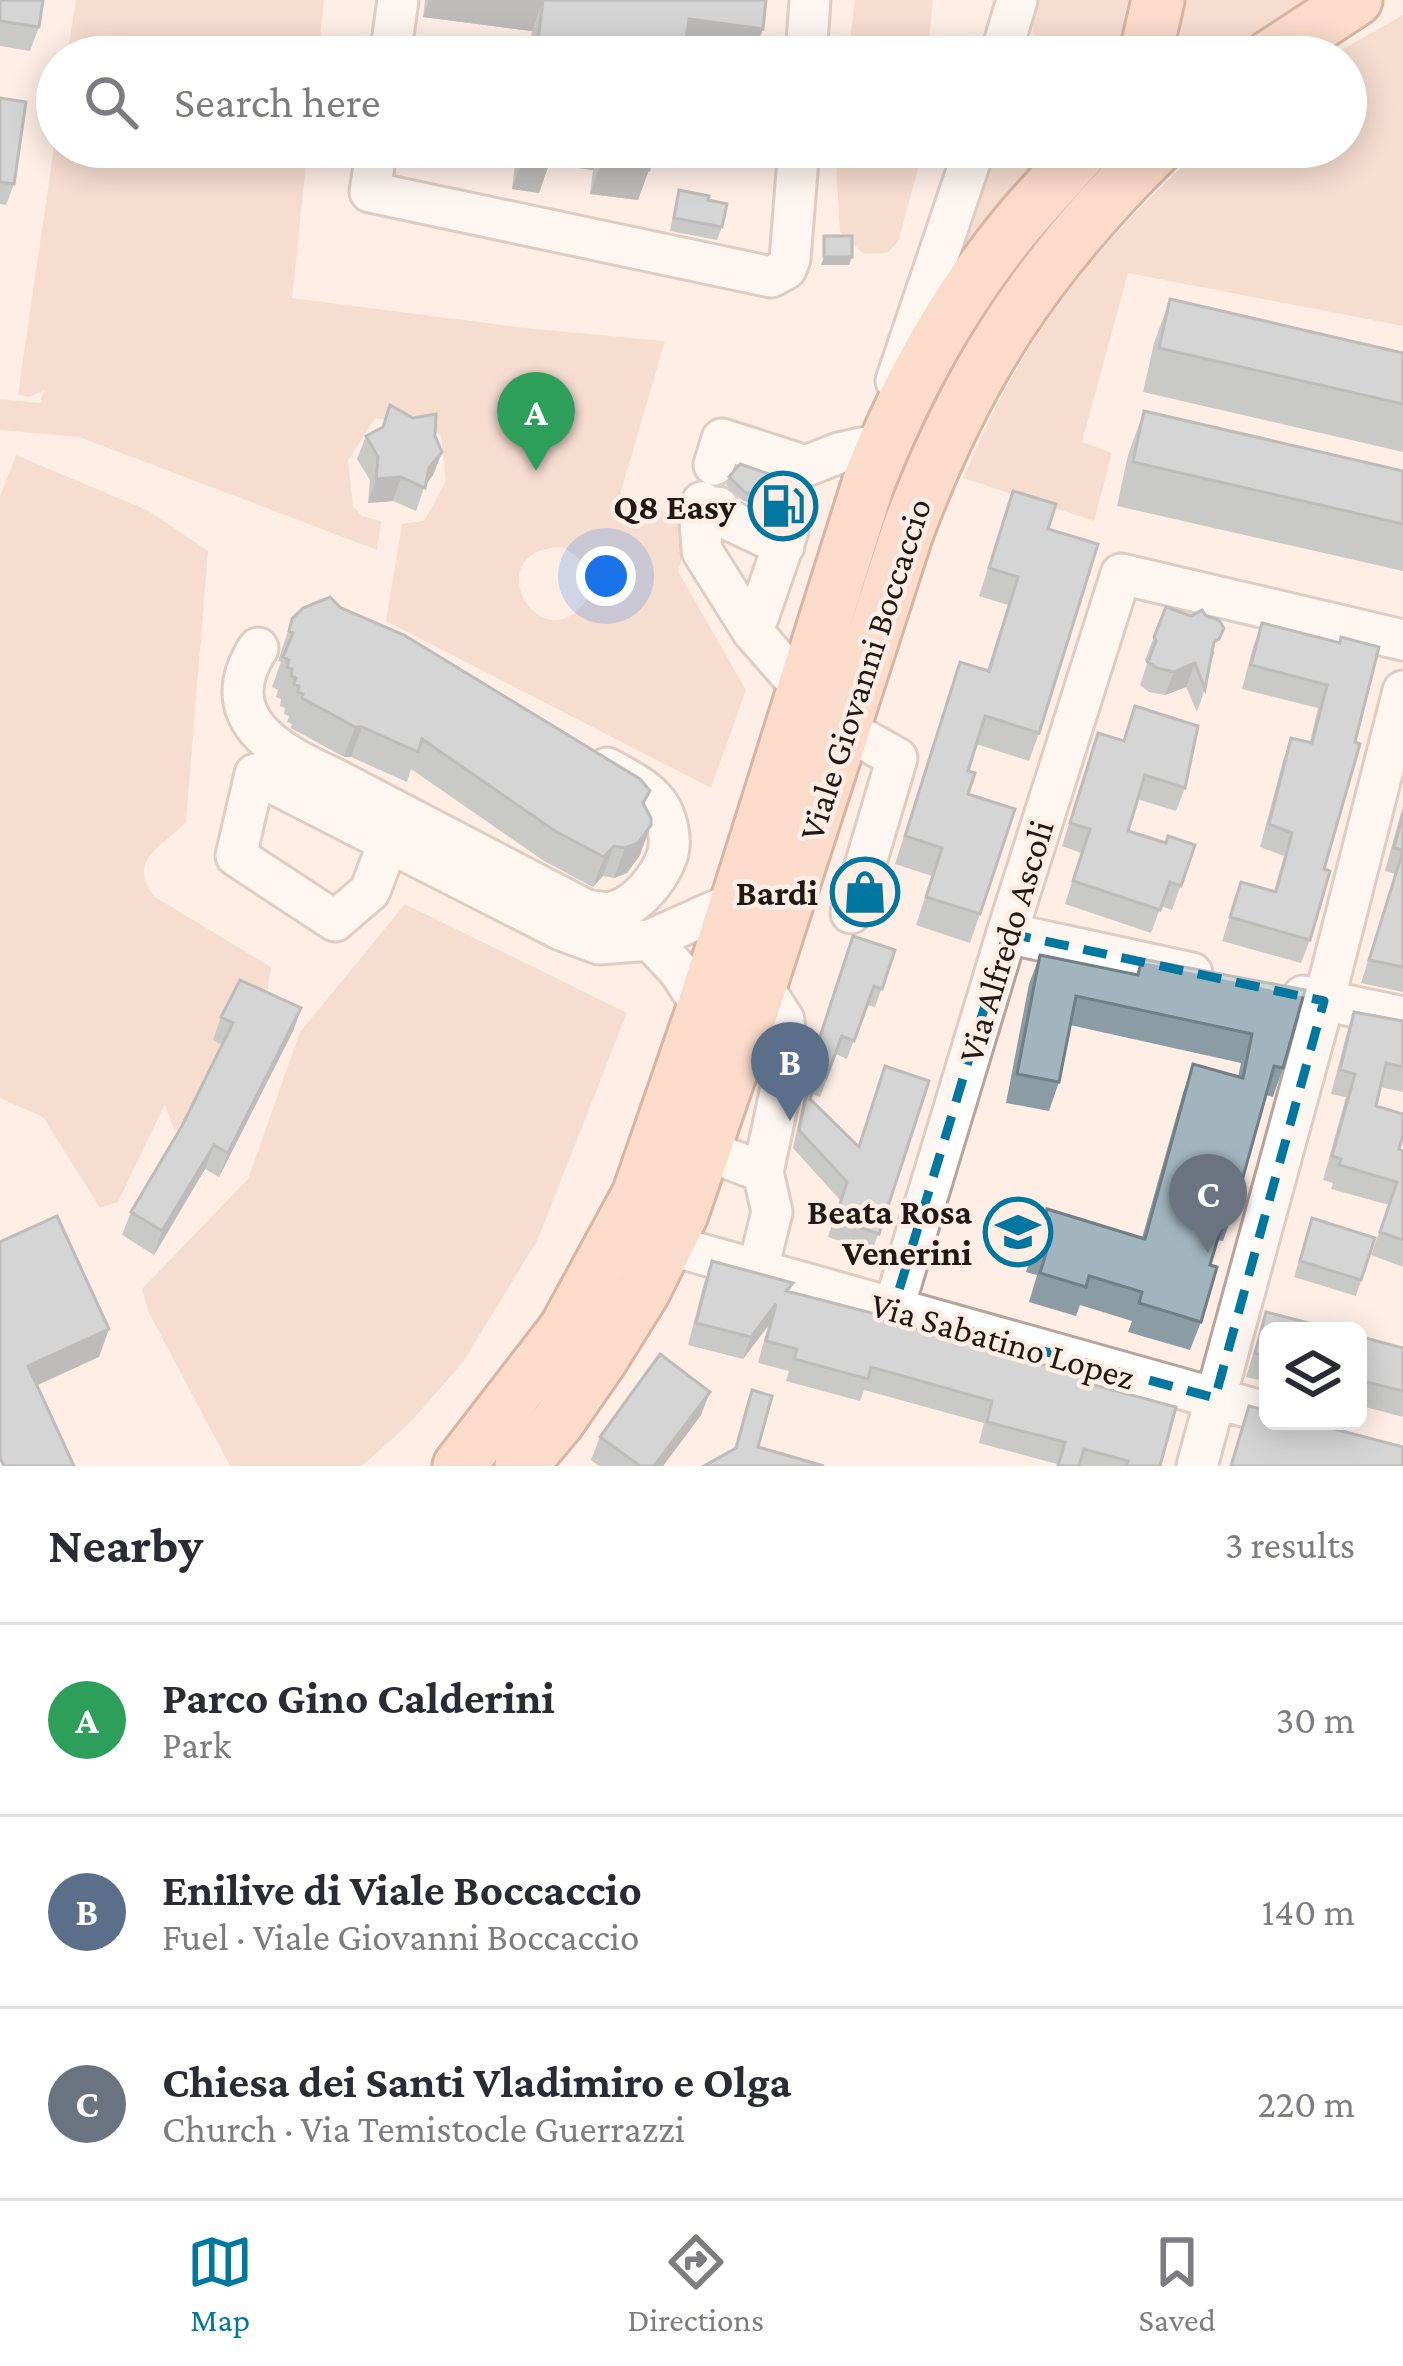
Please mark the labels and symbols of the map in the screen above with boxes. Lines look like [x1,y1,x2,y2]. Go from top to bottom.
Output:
pin: A [497,372,575,471]
fuel station icon: Q8 Easy [748,471,818,541]
place label: Q8 Easy [613,487,736,527]
street label: Viale Giovanni Boccaccio [791,493,939,845]
your location [576,546,636,606]
street label: Via Alfredo Ascoli [950,815,1062,1067]
shop icon: Bardi [830,857,900,927]
place label: Bardi [736,873,819,913]
pin: B [751,1022,829,1121]
pin: C [1169,1154,1247,1253]
place label: Beata Rosa Venerini [807,1192,973,1273]
school or university icon: Beata Rosa Venerini [983,1197,1053,1267]
street label: Via Sabatino Lopez [866,1284,1139,1398]

